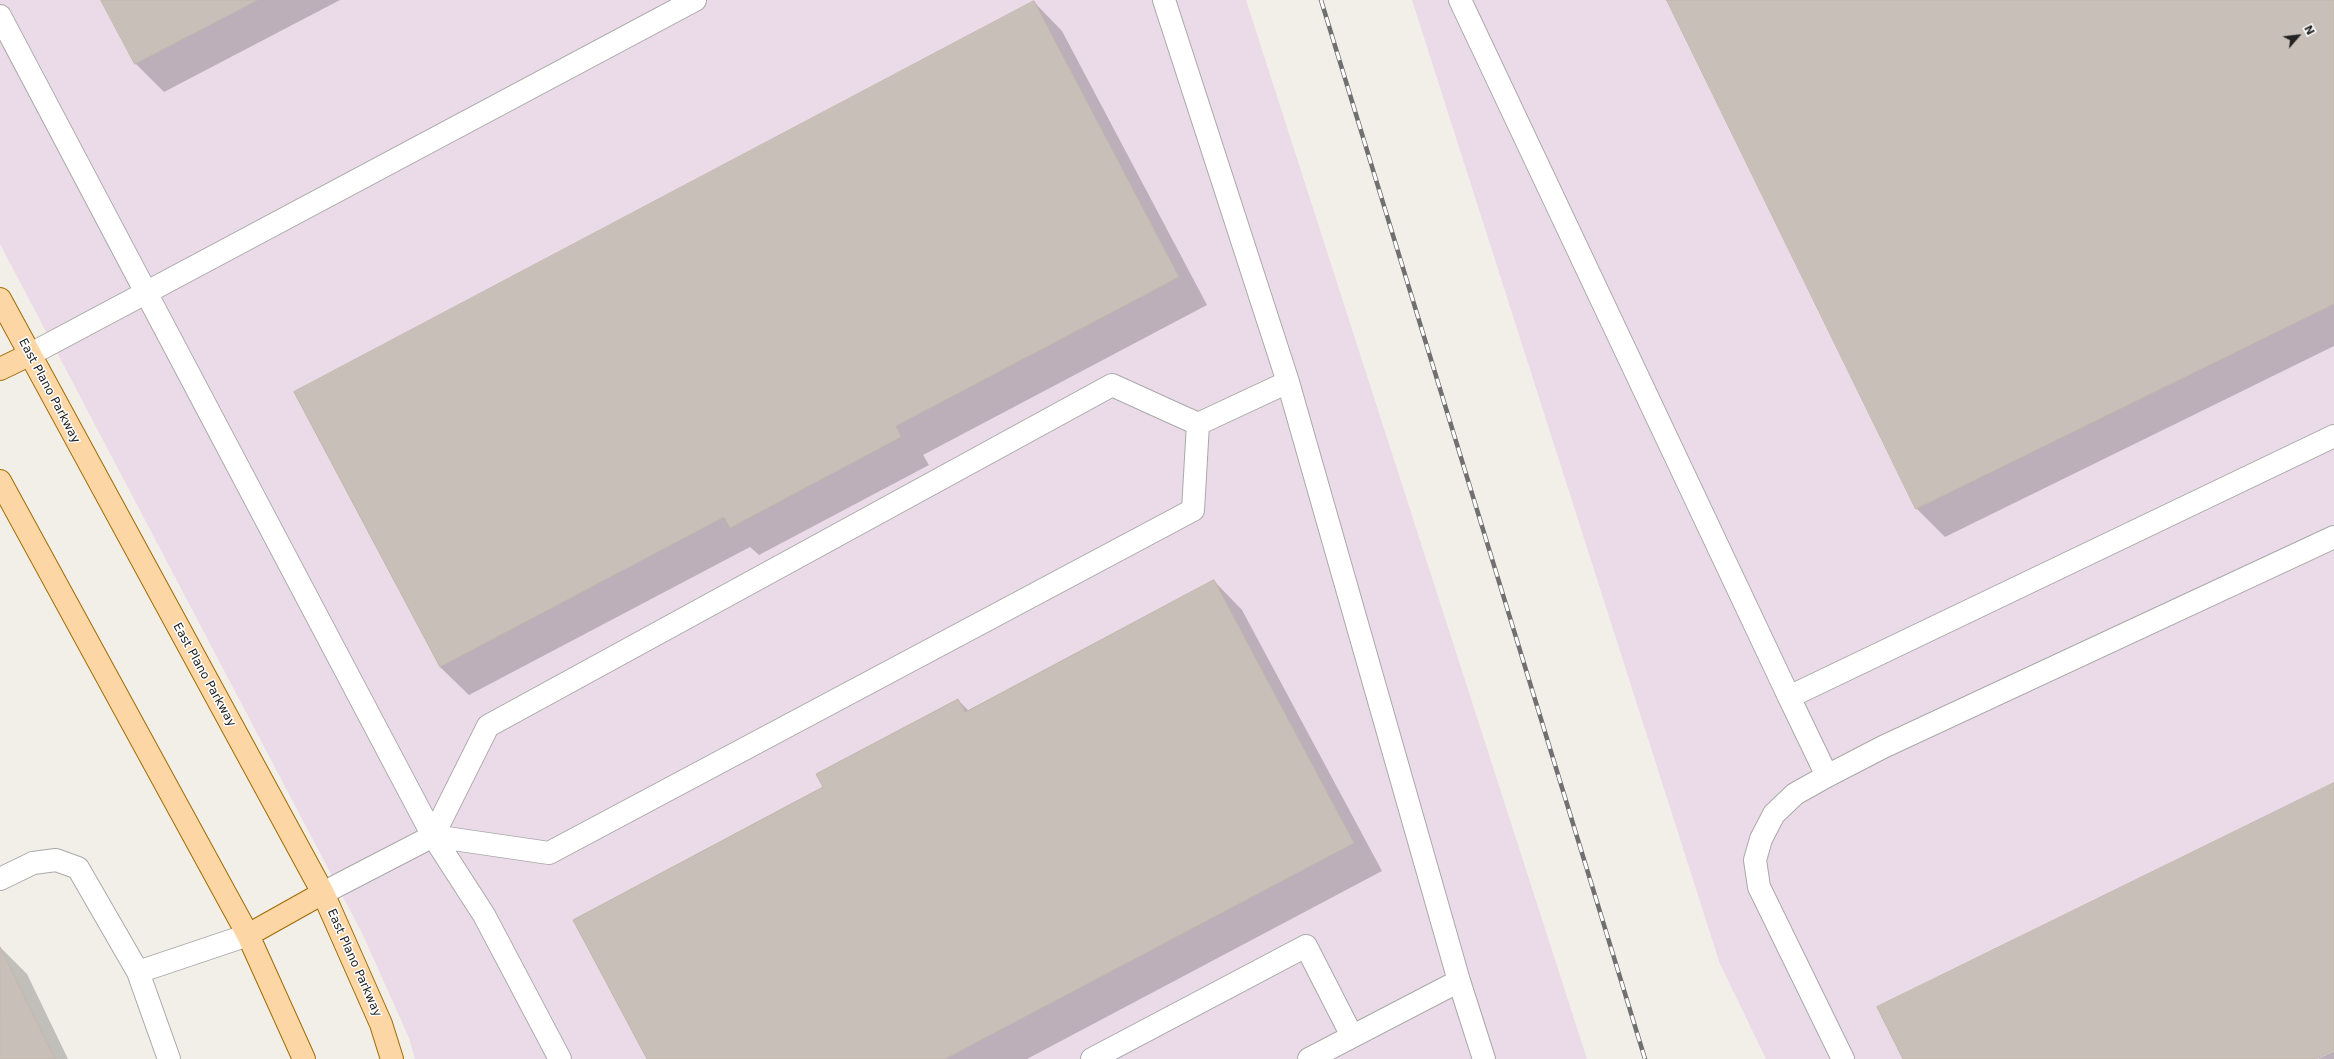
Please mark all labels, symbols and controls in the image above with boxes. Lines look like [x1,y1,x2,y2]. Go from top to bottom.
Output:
north arrow [2278,16,2318,56]
text: N [2301,23,2317,37]
street label: East Plano Parkway [15,336,83,446]
street label: East Plano Parkway [169,621,239,729]
street label: East Plano Parkway [324,907,384,1019]

